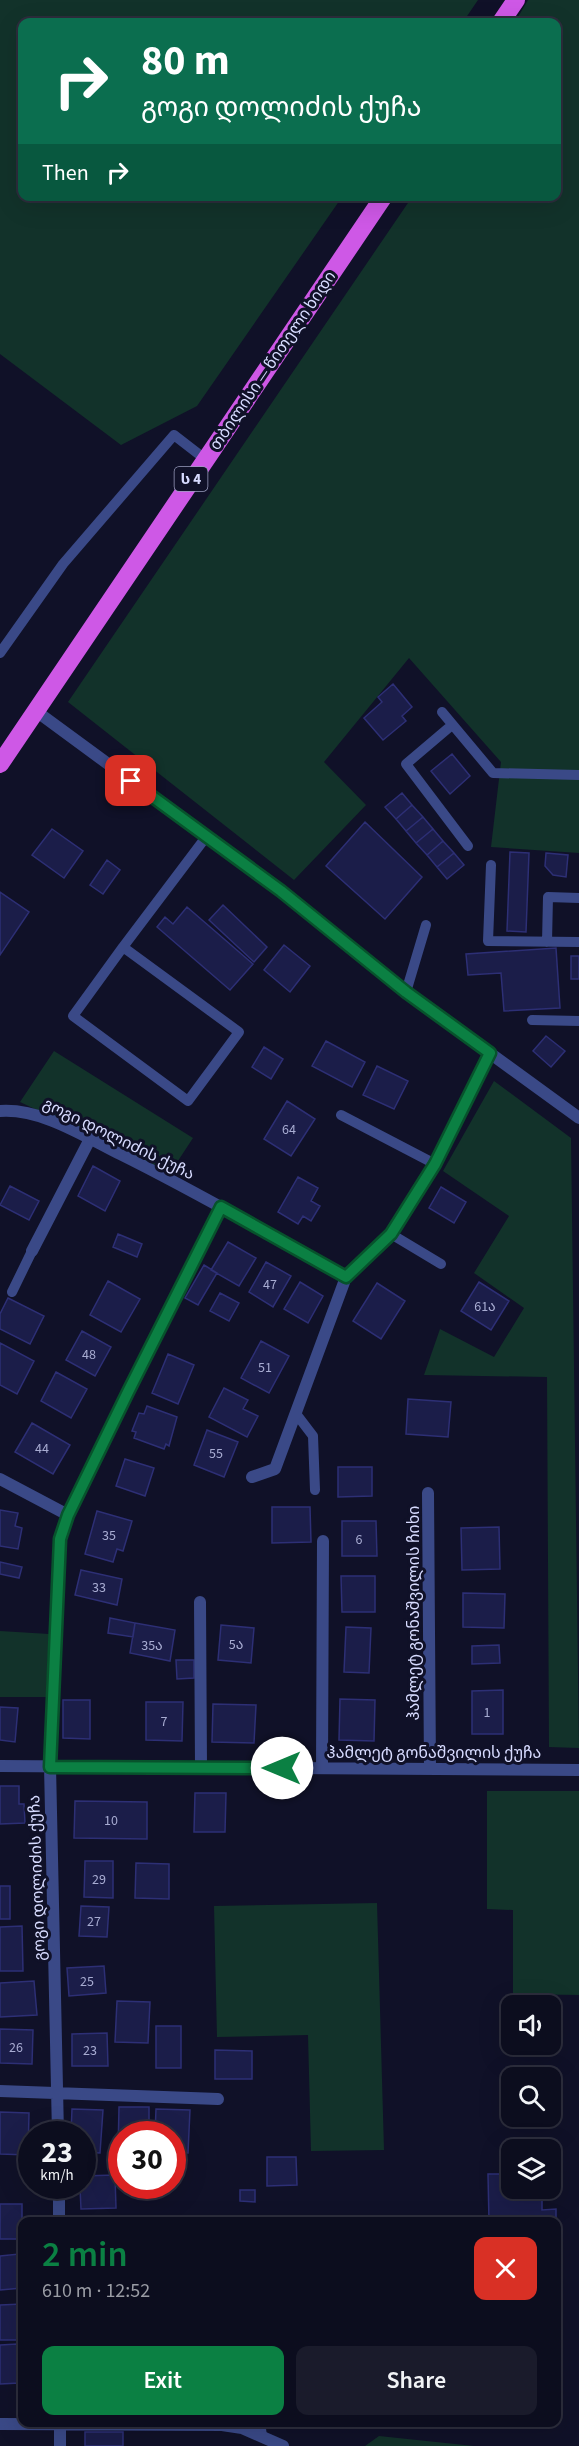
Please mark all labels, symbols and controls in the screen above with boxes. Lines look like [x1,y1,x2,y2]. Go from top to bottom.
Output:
text: 80 m [141,31,230,91]
icon: right [42,42,120,120]
text: გოგი დოლიძის ქუჩა [141,88,421,127]
icon: right [101,156,134,189]
text: Then [42,157,89,189]
street label: თბილისი — წითელი ხიდი [204,267,341,455]
road number: ს 4 [174,467,207,491]
pin [105,755,156,806]
icon: arrive [114,764,147,797]
street label: გოგი დოლიძის ქუჩა [39,1093,198,1185]
house number: 64 [282,1120,296,1140]
house number: 47 [263,1275,277,1295]
house number: 61ა [474,1297,496,1317]
house number: 48 [82,1345,96,1365]
house number: 51 [258,1358,272,1378]
house number: 44 [35,1439,49,1459]
house number: 55 [209,1444,223,1464]
street label: ჰამლეტ გონაშვილის ჩიხი [403,1506,425,1720]
house number: 35 [102,1526,116,1546]
house number: 6 [356,1530,363,1550]
house number: 33 [92,1578,106,1598]
house number: 5ა [229,1635,243,1655]
house number: 35ა [141,1636,163,1656]
house number: 1 [484,1703,491,1723]
house number: 7 [161,1712,168,1732]
position arrow [250,1736,314,1800]
street label: ჰამლეტ გონაშვილის ქუჩა [327,1742,541,1764]
street label: გოგი დოლიძის ქუჩა [23,1795,51,1961]
house number: 10 [104,1811,118,1831]
house number: 29 [92,1870,106,1890]
house number: 27 [87,1912,101,1932]
house number: 25 [80,1972,94,1992]
map controls [501,1995,561,2199]
button: sound [501,1995,561,2055]
house number: 26 [9,2038,23,2058]
house number: 23 [83,2041,97,2061]
button: search [501,2067,561,2127]
speed limit sign: 30 [108,2121,186,2199]
text: 23 [41,2131,73,2174]
button: layers [501,2139,561,2199]
text: km/h [40,2165,74,2186]
text: 2 min [42,2229,128,2280]
button: close [474,2237,537,2300]
text: 610 m · 12:52 [42,2277,150,2305]
button: Exit [42,2346,284,2415]
button: Share [296,2346,537,2415]

